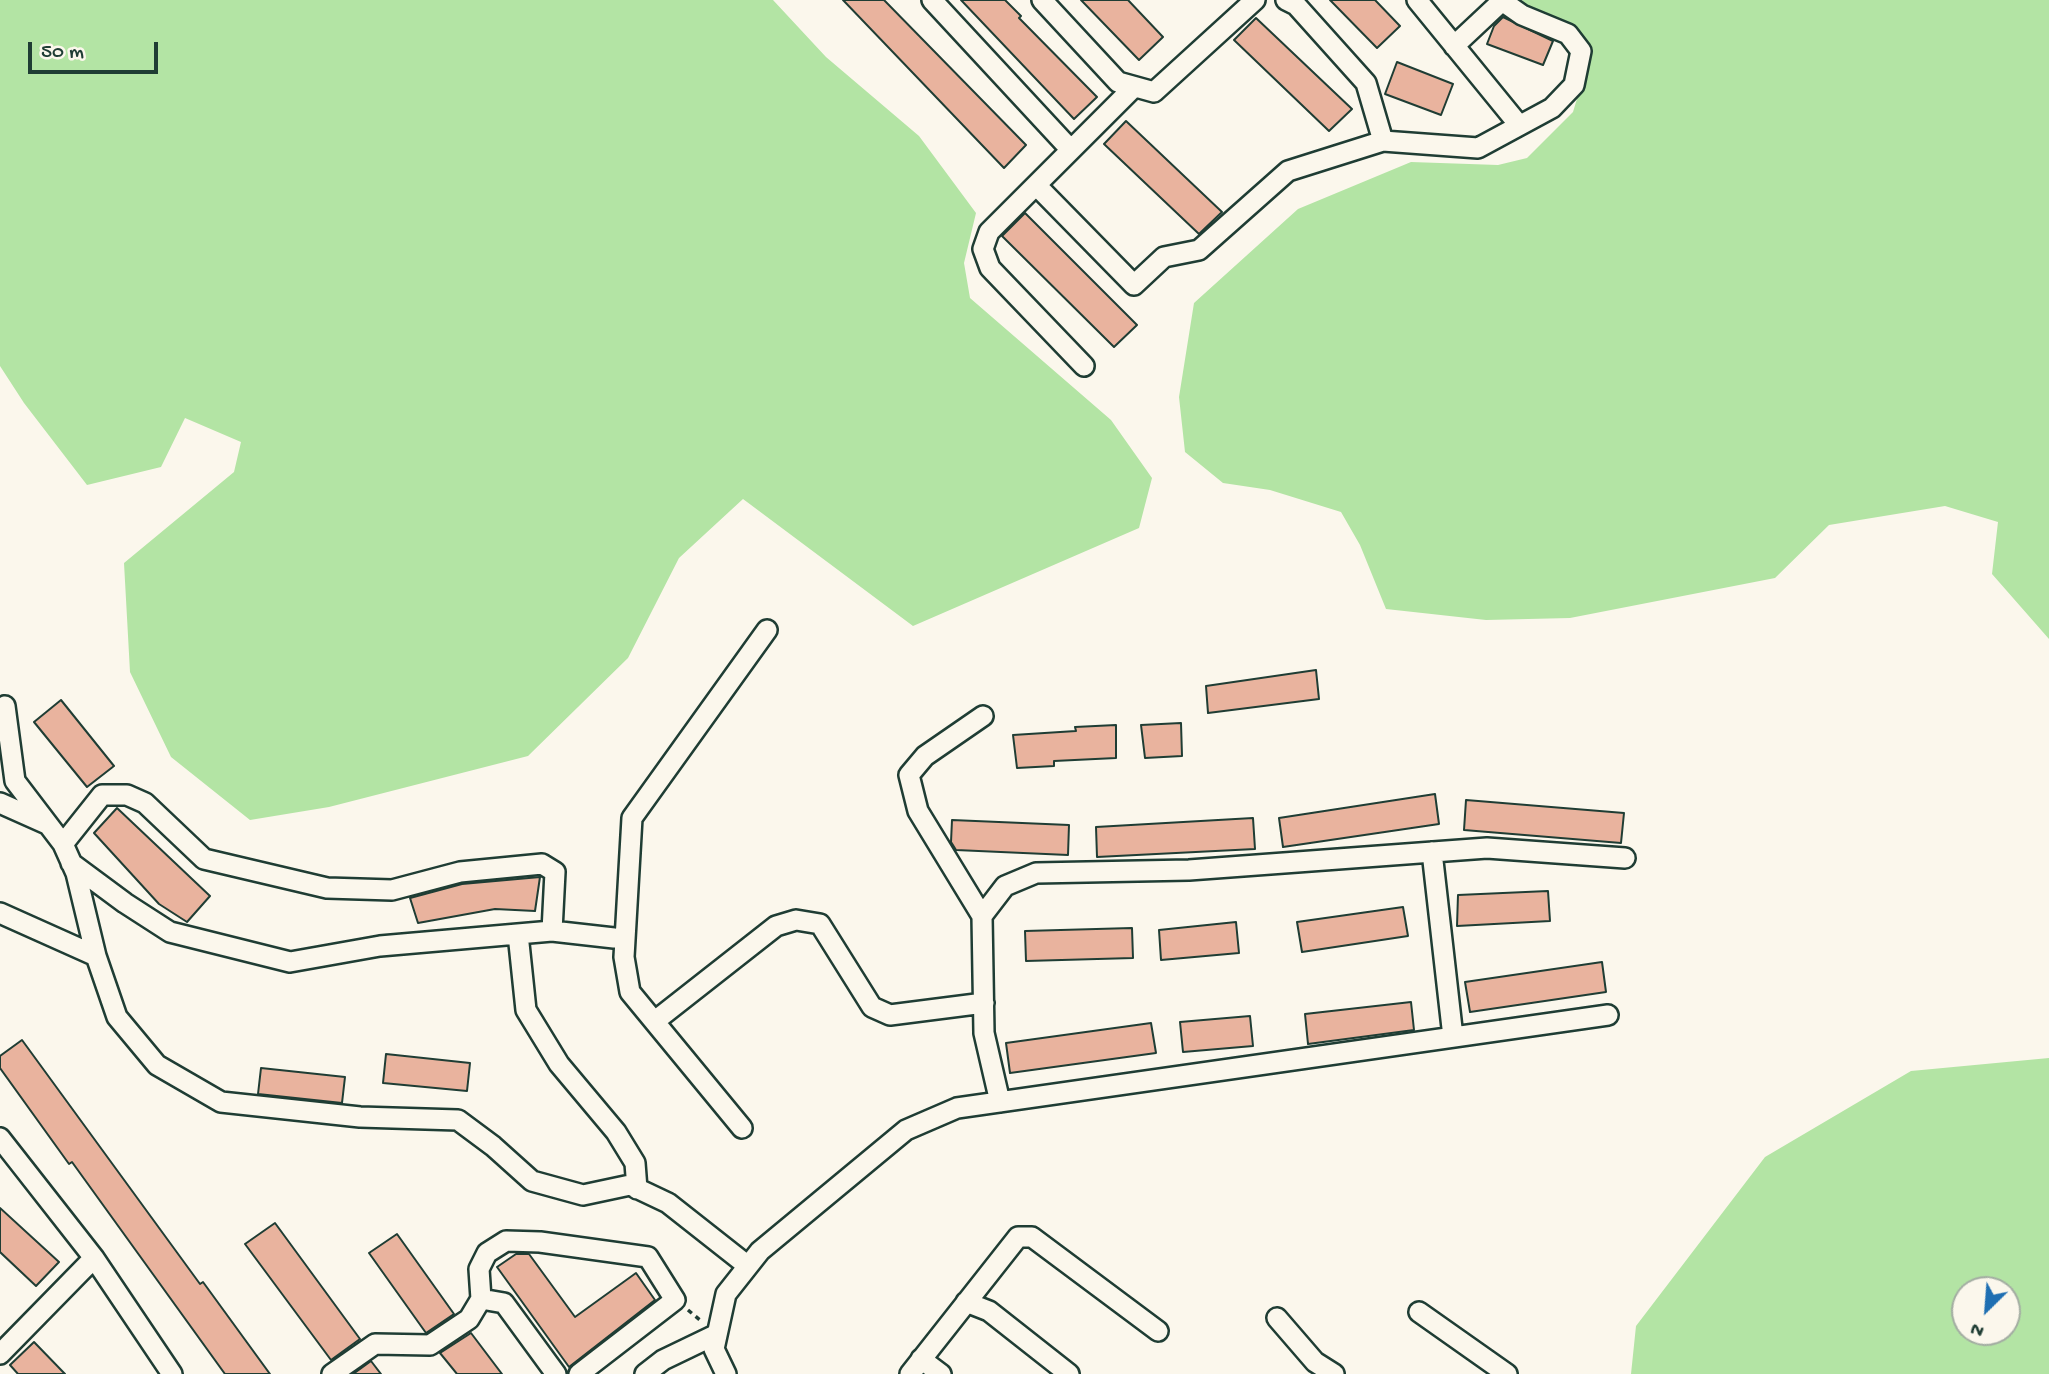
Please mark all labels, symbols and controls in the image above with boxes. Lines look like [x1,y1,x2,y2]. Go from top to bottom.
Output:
scale bar [32,28,161,72]
text: 50 m [41,41,84,66]
north arrow [1951,1276,2021,1346]
text: N [1967,1316,1988,1342]

